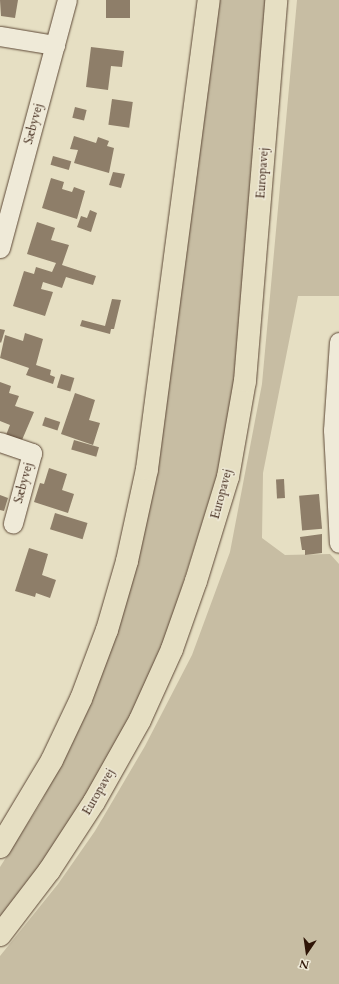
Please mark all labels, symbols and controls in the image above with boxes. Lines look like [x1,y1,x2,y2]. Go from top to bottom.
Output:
street label: Sæbyvej [22,102,46,146]
street label: Europavej [254,147,272,199]
street label: Sæbyvej [12,461,36,505]
street label: Europavej [208,467,236,521]
street label: Europavej [80,766,118,818]
north arrow [287,932,327,972]
text: N [298,956,311,973]

